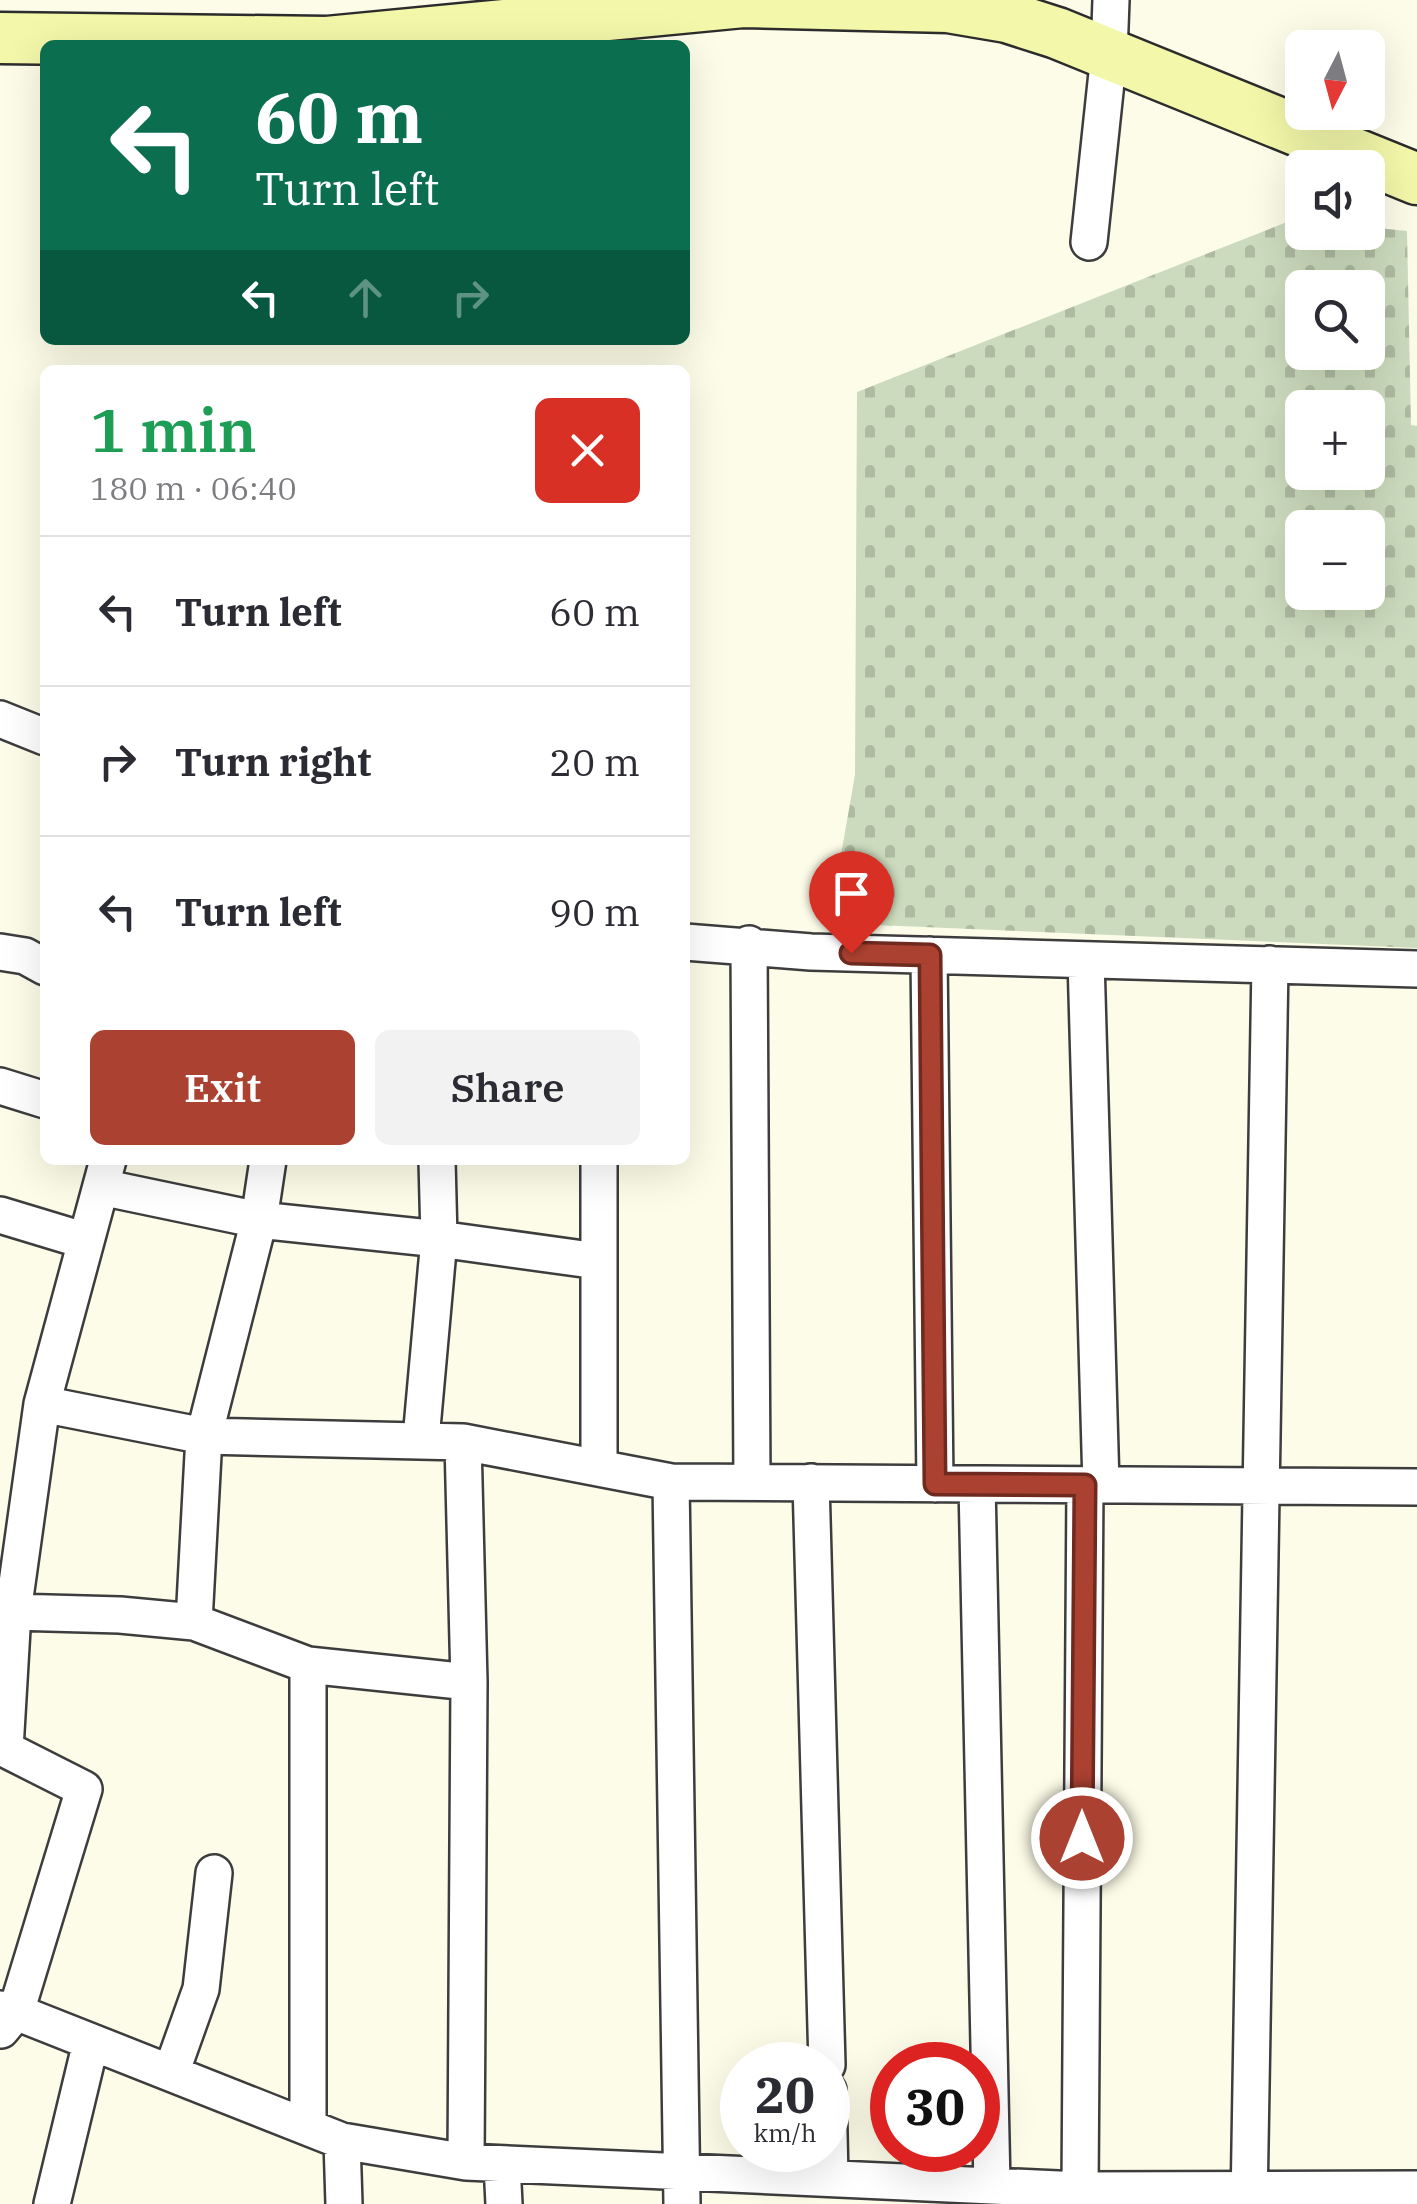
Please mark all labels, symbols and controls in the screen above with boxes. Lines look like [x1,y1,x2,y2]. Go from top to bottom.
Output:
north arrow [1285,30,1385,130]
map controls [1285,30,1385,610]
text: 60 m [255,71,423,162]
icon: left [90,80,220,210]
button: sound [1285,150,1385,250]
text: Turn left [255,159,439,217]
icon: left [233,270,288,325]
icon: ahead [338,270,393,325]
icon: right [443,270,498,325]
button: search [1285,270,1385,370]
text: 1 min [90,390,257,469]
button: + [1285,390,1385,490]
button: close [535,398,640,503]
text: 180 m · 06:40 [90,467,297,509]
button: − [1285,510,1385,610]
icon: left [90,584,145,639]
text: Turn left [175,587,342,636]
text: 60 m [549,587,640,636]
icon: right [90,734,145,789]
text: Turn right [175,737,371,786]
text: 20 m [549,737,640,786]
pin [809,851,894,954]
icon: arrive [824,866,879,921]
icon: left [90,884,145,939]
text: Turn left [175,887,342,936]
text: 90 m [549,887,640,936]
button: Exit [90,1030,355,1145]
button: Share [375,1030,640,1145]
position arrow [1030,1786,1134,1890]
speed limit sign: 30 [870,2042,1000,2172]
text: 20 [755,2062,815,2127]
text: km/h [753,2116,817,2149]

